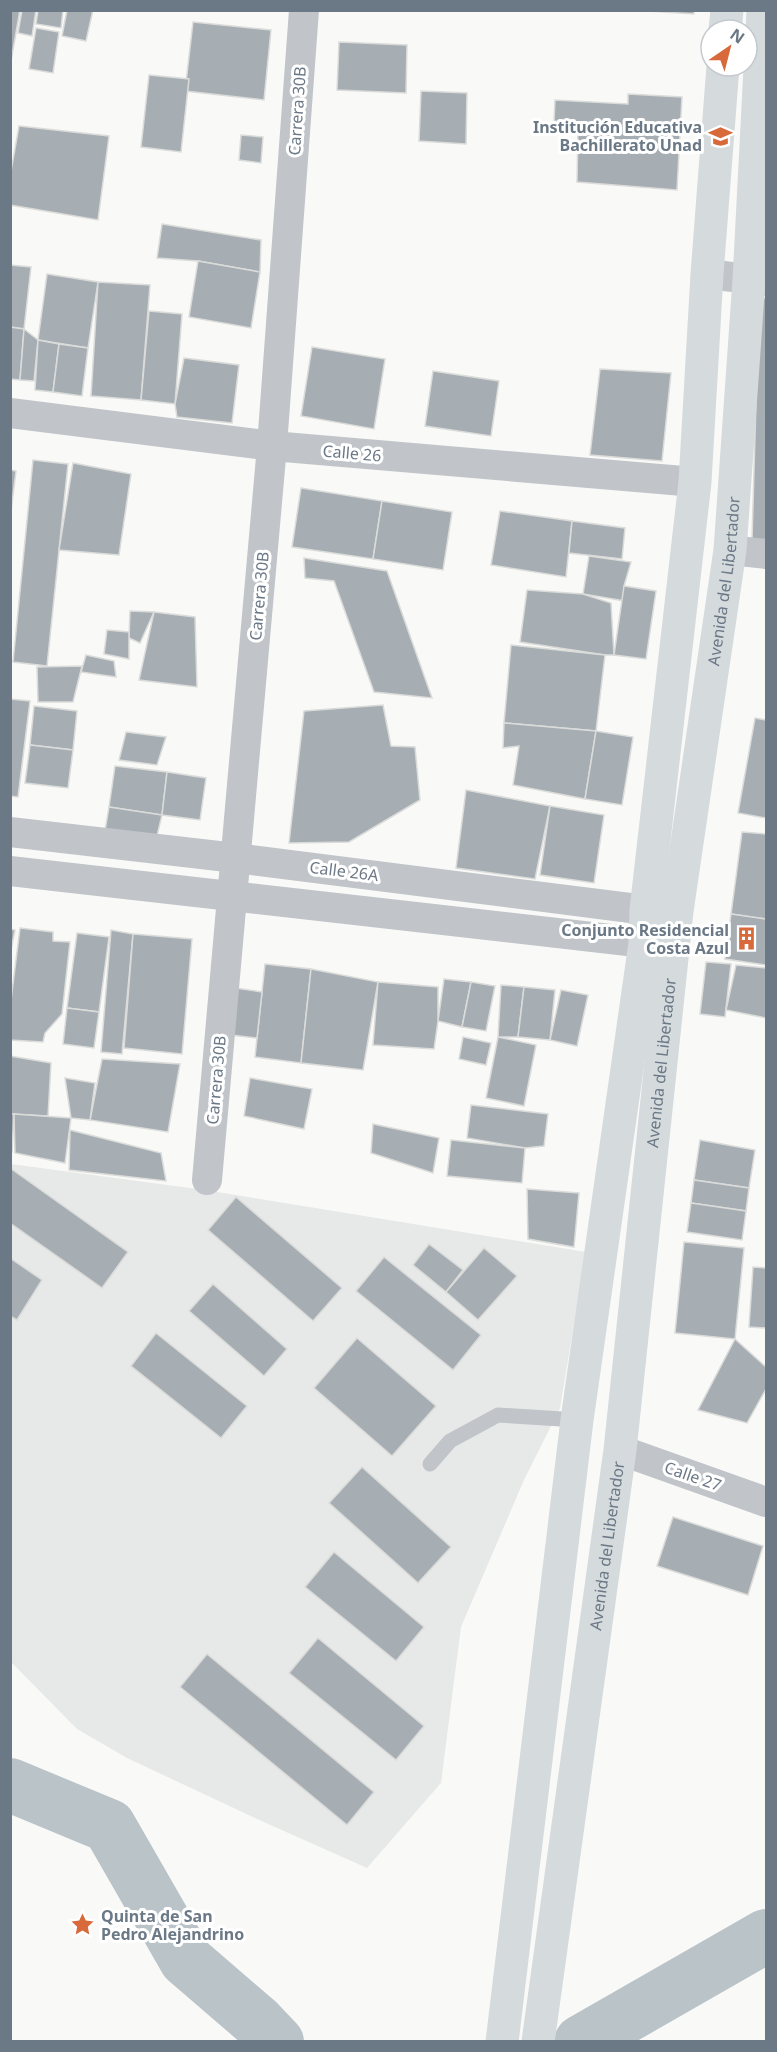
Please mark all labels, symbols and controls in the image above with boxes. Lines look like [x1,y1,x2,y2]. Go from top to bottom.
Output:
north arrow [699,18,759,78]
text: N [726,23,749,48]
street label: Carrera 30B [283,66,311,156]
place label: Institución Educativa Bachillerato Unad [533,116,702,156]
school or university icon: Institución Educativa Bachillerato Unad [707,123,733,149]
street label: Calle 26 [322,439,382,467]
street label: Avenida del Libertador [702,495,745,667]
street label: Carrera 30B [244,551,274,641]
street label: Calle 26A [308,856,380,886]
place label: Conjunto Residencial Costa Azul [561,919,729,959]
building icon: Conjunto Residencial Costa Azul [734,926,760,952]
street label: Avenida del Libertador [641,976,681,1149]
street label: Carrera 30B [201,1035,231,1125]
street label: Calle 27 [662,1456,724,1496]
street label: Avenida del Libertador [584,1459,629,1632]
place label: Quinta de San Pedro Alejandrino [101,1905,244,1945]
place icon: Quinta de San Pedro Alejandrino [70,1912,96,1938]

